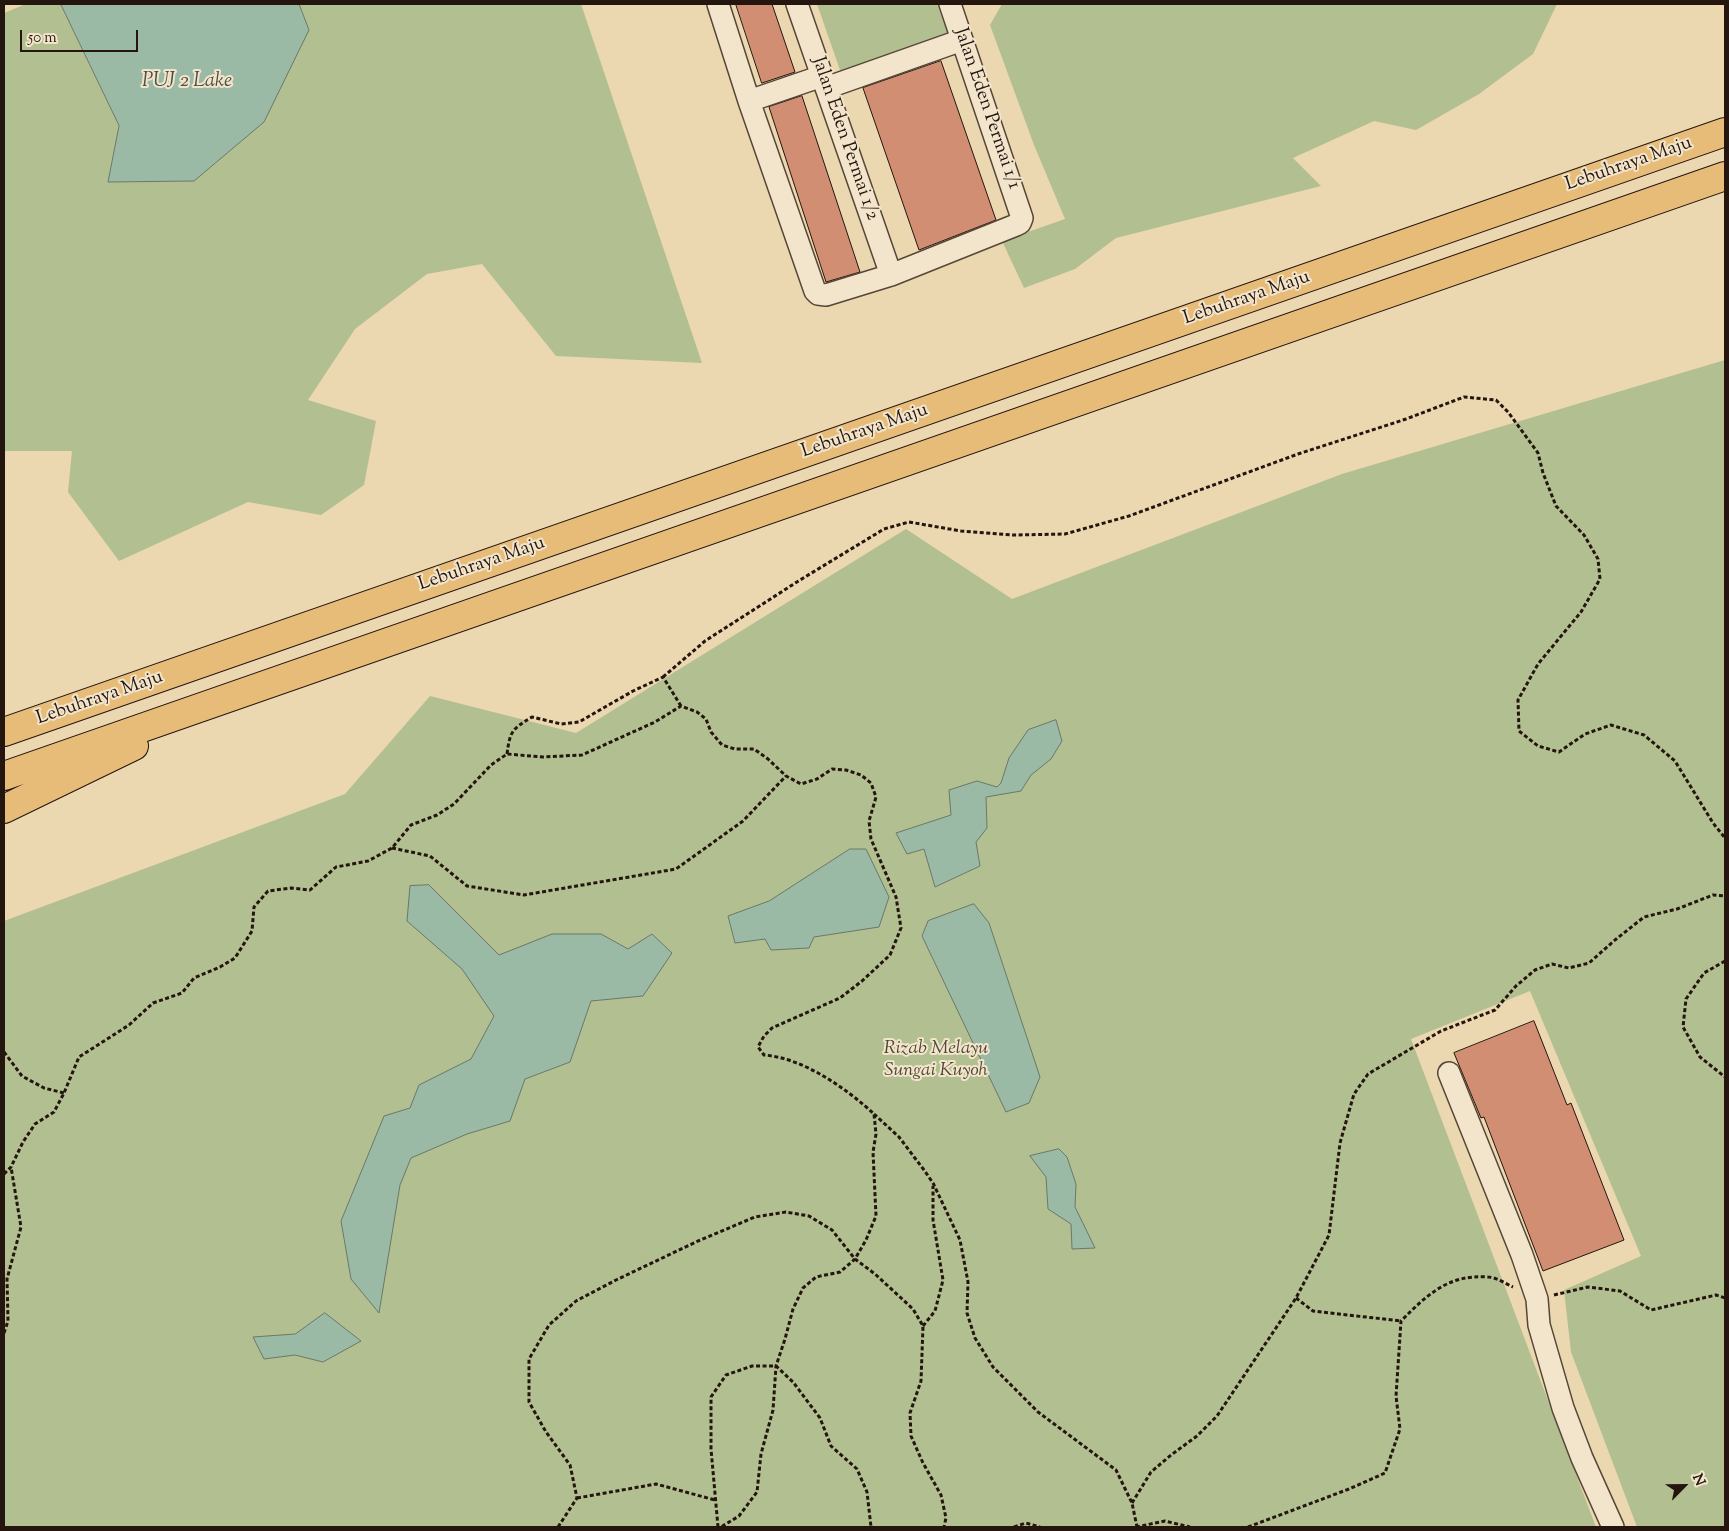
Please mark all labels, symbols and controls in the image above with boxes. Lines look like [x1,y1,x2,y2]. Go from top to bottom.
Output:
scale bar [22,20,140,52]
street label: Jalan Eden Permai 1/1 [948,25,1024,193]
text: 50 m [28,28,57,49]
street label: Jalan Eden Permai 1/2 [805,54,883,224]
water label: PUJ 2 Lake [142,71,232,95]
street label: Lebuhraya Maju [1563,133,1695,197]
street label: Lebuhraya Maju [1181,267,1313,331]
street label: Lebuhraya Maju [799,400,931,464]
street label: Lebuhraya Maju [416,533,548,597]
street label: Lebuhraya Maju [34,667,166,731]
park label: Rizab Melayu Sungai Kuyoh [884,1039,988,1083]
north arrow [1659,1461,1709,1511]
text: N [1686,1471,1709,1489]

